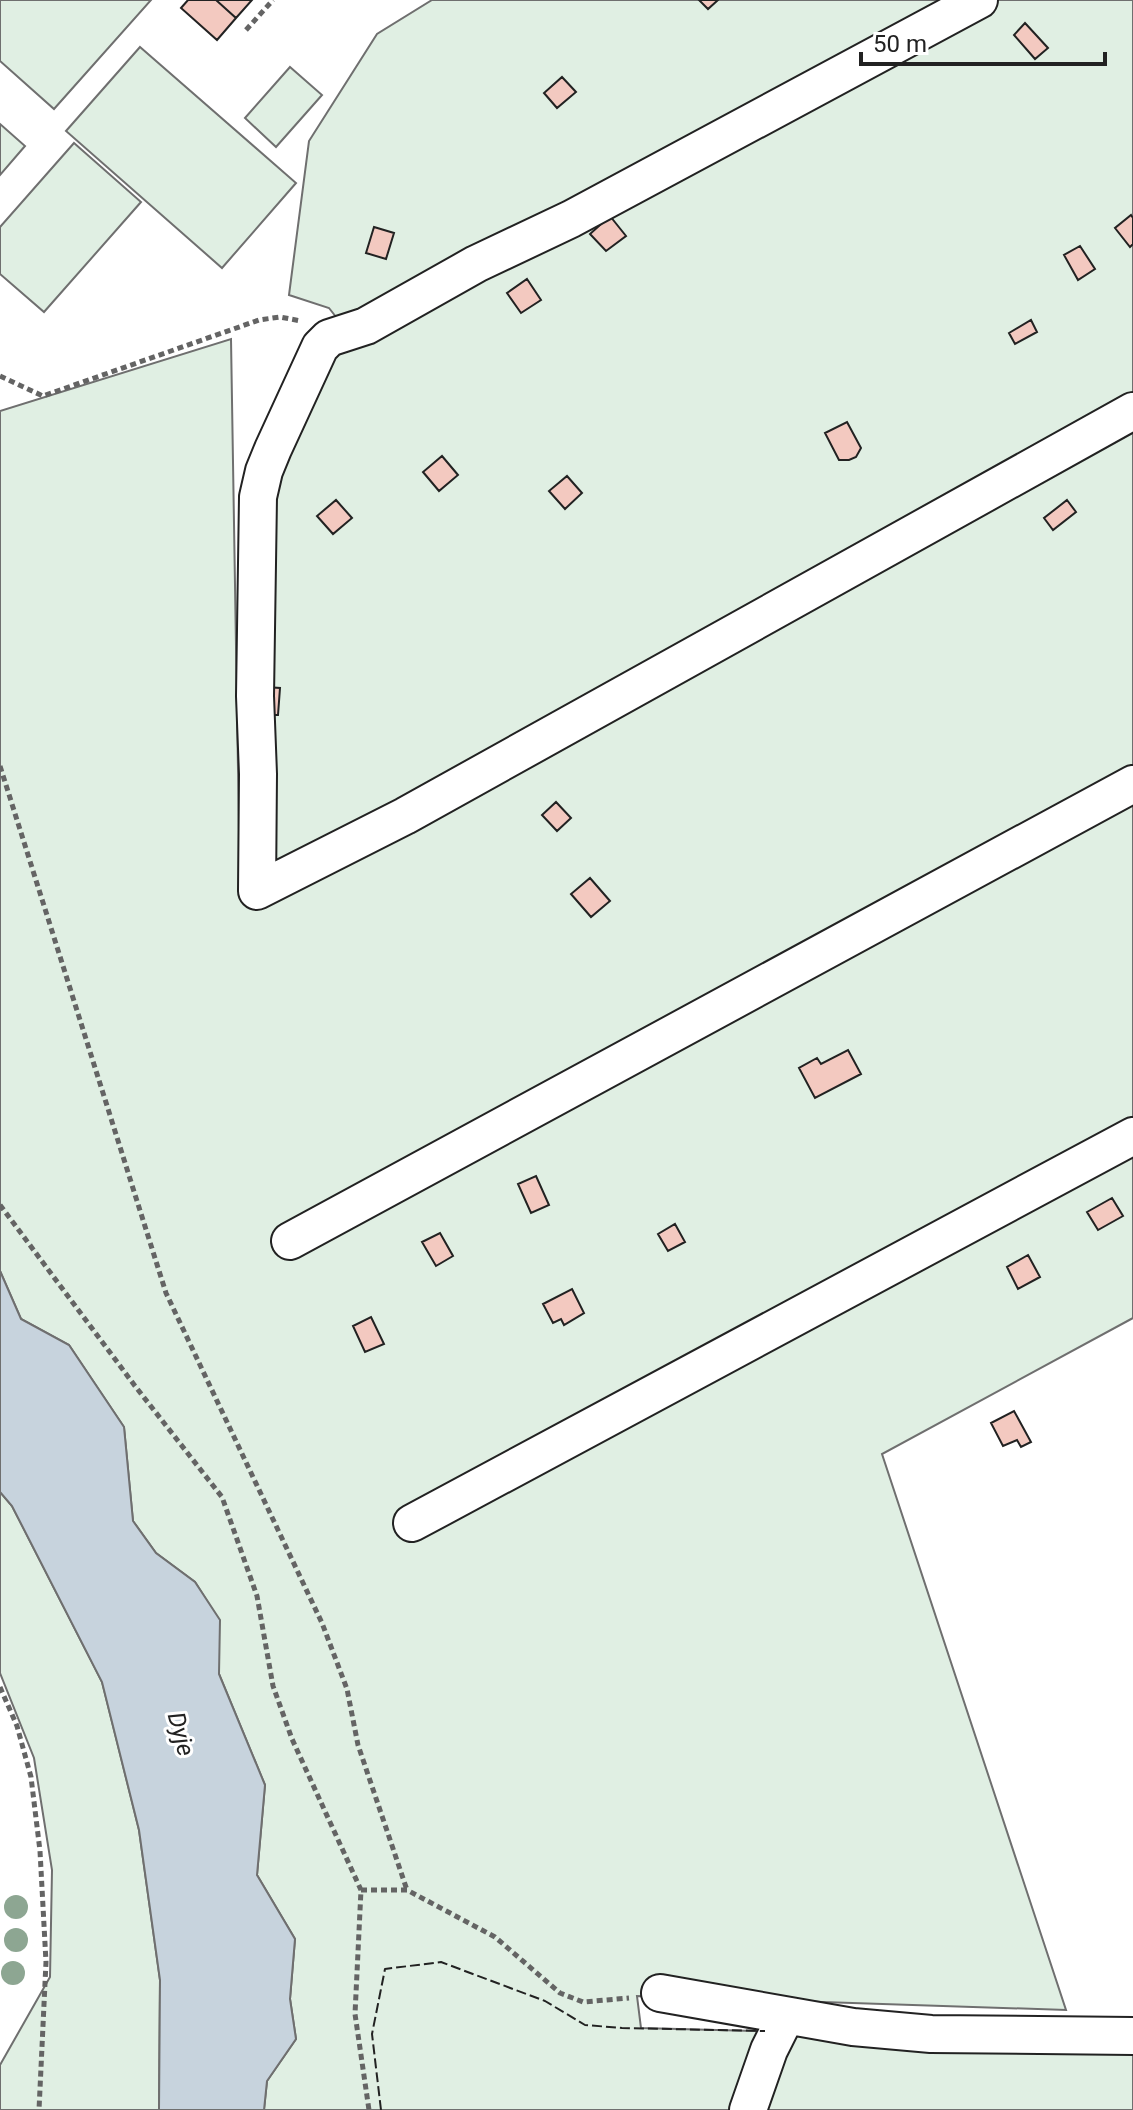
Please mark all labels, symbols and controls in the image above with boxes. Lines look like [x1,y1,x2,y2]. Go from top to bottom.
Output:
scale bar [861,16,1105,66]
text: 50 m [873,30,927,58]
water label: Dyje [162,1709,200,1759]

